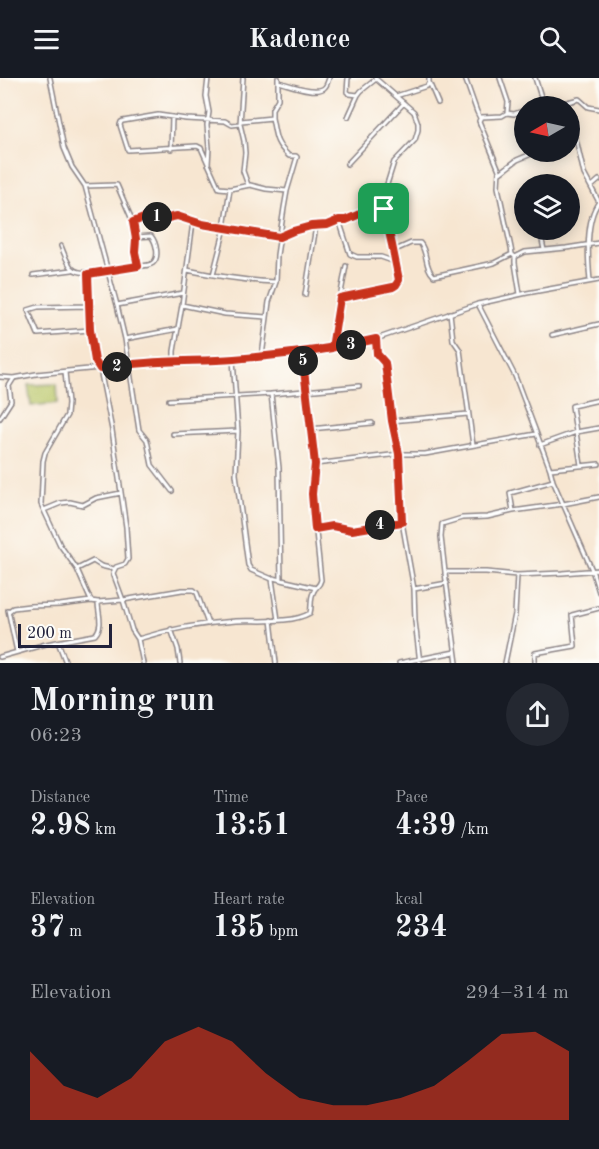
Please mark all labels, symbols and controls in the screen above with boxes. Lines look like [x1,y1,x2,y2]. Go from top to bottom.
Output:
icon: menu [30,23,63,56]
icon: search [536,23,569,56]
text: Kadence [248,26,351,53]
north arrow [514,96,580,162]
map controls [514,96,580,240]
button: layers [514,174,580,240]
pin [358,183,409,234]
icon: arrive [367,192,400,225]
pin: 1 [142,202,172,232]
text: 1 [152,209,162,225]
pin: 3 [336,330,366,360]
text: 3 [346,337,356,353]
pin: 5 [288,346,318,376]
pin: 2 [102,352,132,382]
text: 5 [298,353,308,369]
text: 2 [112,359,122,375]
pin: 4 [365,510,395,540]
text: 4 [375,517,385,533]
scale bar [18,621,112,648]
text: 200 m [27,626,72,642]
button: share [506,683,569,746]
text: Morning run [30,685,215,718]
text: 06:23 [30,726,82,746]
text: Distance [30,790,90,806]
text: Time [213,790,248,806]
text: Pace [395,790,428,806]
text: 2.98 [30,811,91,841]
text: 13:51 [213,811,291,841]
text: 4:39 [395,811,456,841]
text: km [91,822,116,838]
text: /km [456,822,489,838]
text: Elevation [30,892,95,908]
text: Heart rate [213,892,285,908]
text: kcal [395,892,423,908]
text: 37 [30,913,65,943]
text: 135 [213,913,265,943]
text: 234 [395,913,448,943]
text: m [65,924,82,940]
text: bpm [265,924,299,940]
text: Elevation [30,983,111,1003]
text: 294–314 m [466,983,569,1003]

